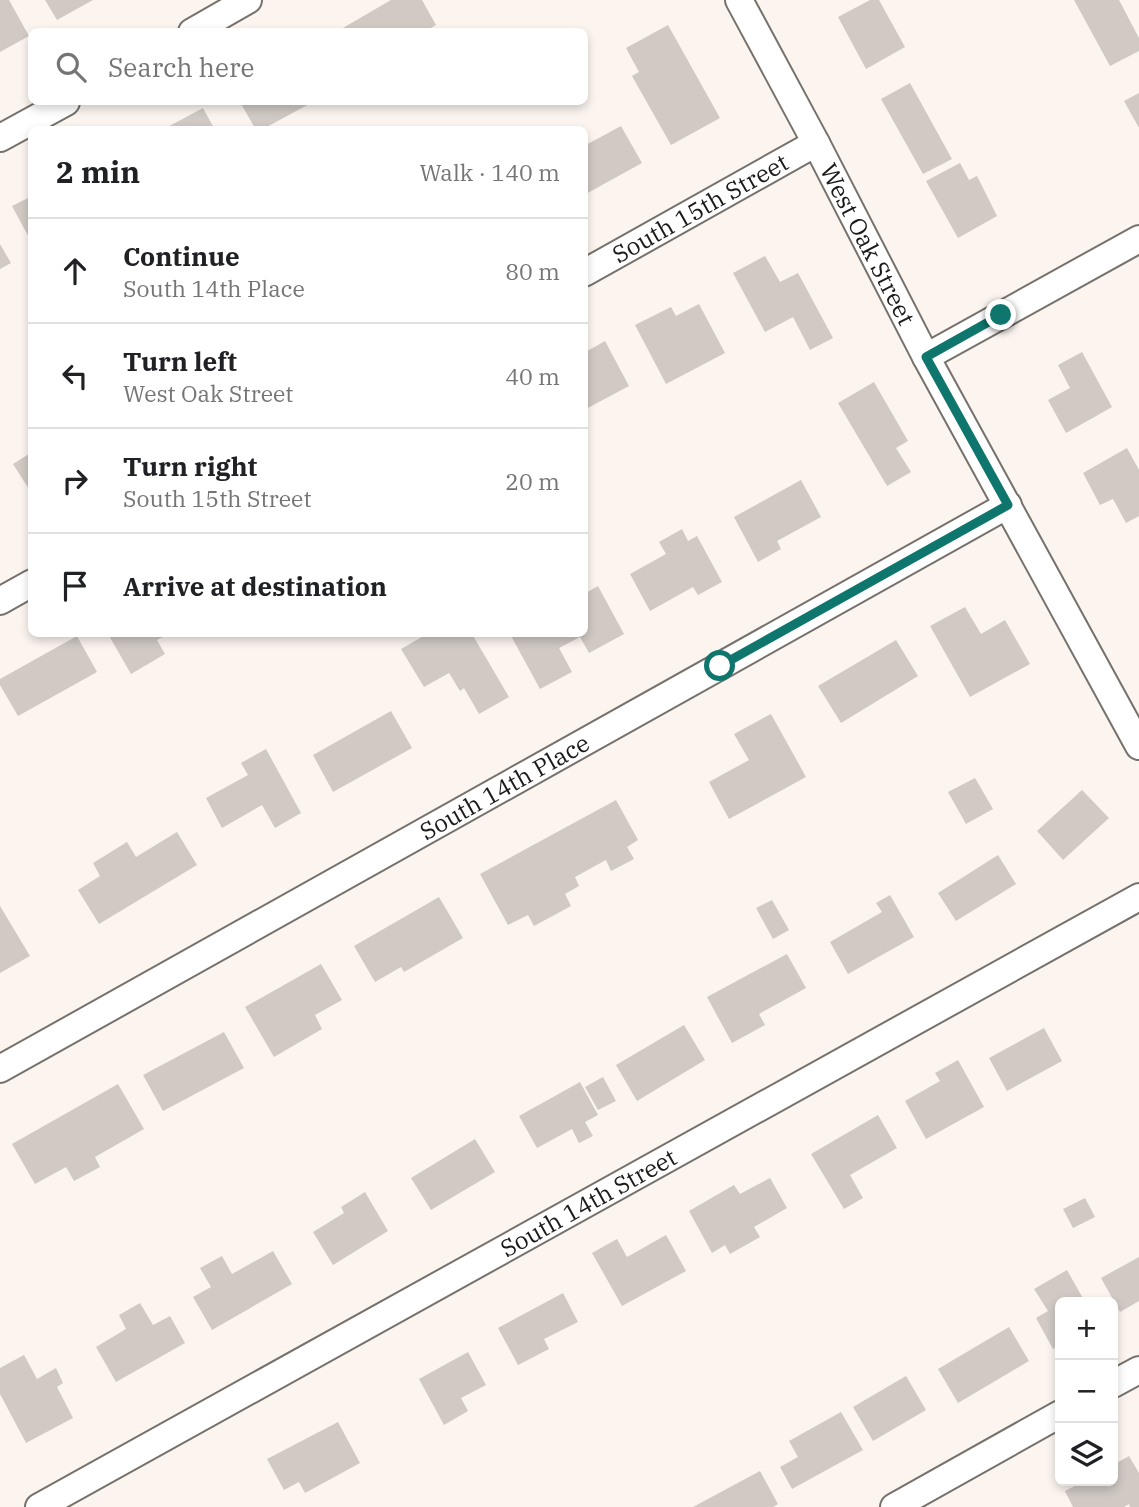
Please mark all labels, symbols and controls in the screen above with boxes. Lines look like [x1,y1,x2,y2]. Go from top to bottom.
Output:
search box [28,28,588,105]
icon: search [52,48,90,86]
text: Search here [108,50,254,84]
street label: South 15th Street [606,146,794,270]
text: 2 min [56,152,140,191]
text: Walk · 140 m [419,157,560,187]
street label: West Oak Street [813,158,923,331]
text: Continue [123,239,240,273]
icon: ahead [56,252,94,290]
text: 80 m [505,256,560,286]
text: South 14th Place [123,273,305,303]
route end [985,299,1016,330]
text: Turn left [123,344,237,378]
icon: left [56,357,94,395]
text: 40 m [505,361,560,391]
text: West Oak Street [123,378,293,408]
text: Turn right [123,449,257,483]
icon: right [56,462,94,500]
text: 20 m [505,466,560,496]
text: South 15th Street [123,483,312,513]
icon: arrive [56,567,94,605]
text: Arrive at destination [123,569,387,603]
route start [704,650,735,681]
street label: South 14th Place [414,726,595,847]
street label: South 14th Street [494,1141,682,1264]
map controls [1055,1297,1118,1486]
button: + [1055,1297,1118,1360]
button: − [1055,1360,1118,1423]
button: layers [1055,1423,1118,1486]

